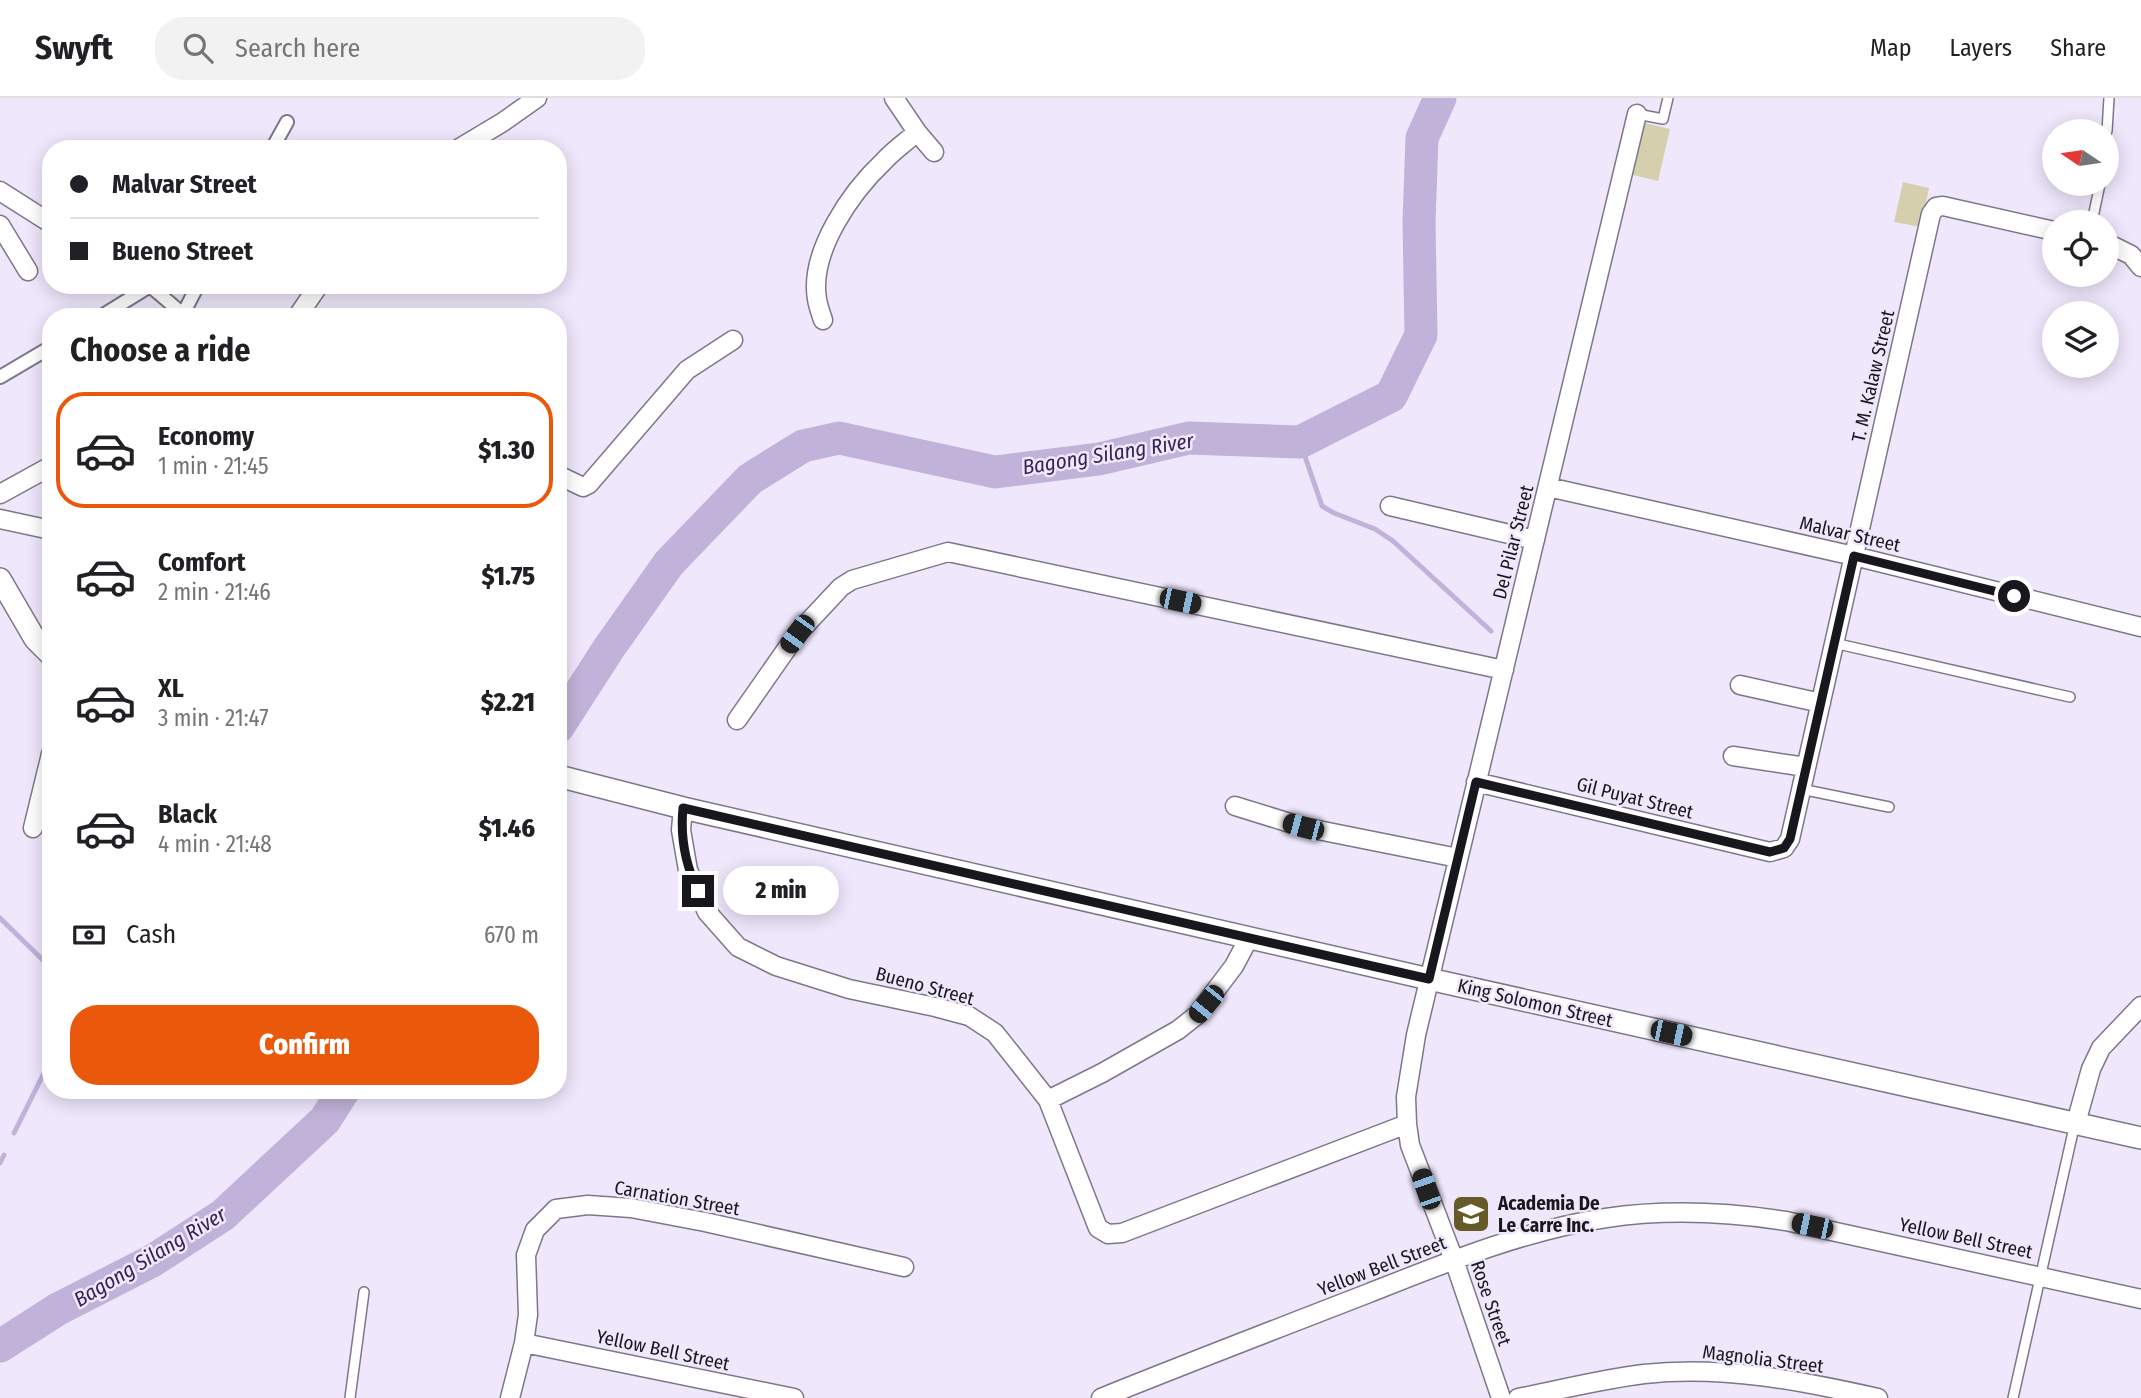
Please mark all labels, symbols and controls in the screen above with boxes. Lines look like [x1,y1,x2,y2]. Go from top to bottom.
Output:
search box [155,17,645,80]
text: Swyft [35,28,113,68]
icon: search [179,29,217,67]
text: Search here [235,33,360,64]
text: Map [1870,34,1912,62]
text: Layers [1950,34,2012,62]
text: Share [2050,34,2106,62]
north arrow [2042,119,2119,196]
map controls [2042,119,2119,378]
text: Malvar Street [112,169,257,200]
button: locate [2042,210,2119,287]
text: Bueno Street [112,236,253,267]
button: layers [2042,301,2119,378]
street label: T. M. Kalaw Street [1847,307,1900,444]
text: Choose a ride [70,331,251,369]
icon: car [74,419,137,482]
text: Economy [158,421,254,452]
water label: Bagong Silang River [1021,428,1196,480]
text: $1.30 [478,435,535,466]
text: 1 min · 21:45 [158,452,269,480]
street label: Del Pilar Street [1488,482,1538,601]
street label: Malvar Street [1797,511,1903,557]
icon: car [74,545,137,608]
text: Comfort [158,547,246,578]
text: $1.75 [482,561,535,592]
text: 2 min · 21:46 [158,578,271,606]
route start [1998,580,2030,612]
car [1158,586,1203,616]
car [777,611,818,657]
icon: car [74,671,137,734]
text: XL [158,673,184,704]
text: $2.21 [481,687,535,718]
text: 3 min · 21:47 [158,704,268,732]
street label: Gil Puyat Street [1574,772,1697,824]
icon: car [74,797,137,860]
text: Black [158,799,217,830]
car [1280,811,1327,843]
text: $1.46 [479,813,535,844]
text: 4 min · 21:48 [158,830,272,858]
callout: 2 min [722,866,838,916]
route end [682,875,714,907]
text: 2 min [756,876,806,904]
icon: cash [70,916,108,954]
text: Cash [126,919,176,950]
text: 670 m [484,921,539,949]
street label: Bueno Street [873,962,977,1010]
street label: King Solomon Street [1455,974,1616,1032]
car [1185,981,1228,1027]
button: Confirm [70,1005,539,1085]
car [1649,1018,1694,1048]
car [1410,1166,1443,1212]
street label: Carnation Street [613,1176,742,1220]
place label: Academia De Le Carre Inc. [1497,1192,1600,1237]
school or university icon: Academia De Le Carre Inc. [1450,1193,1492,1235]
water label: Bagong Silang River [69,1201,231,1313]
car [1790,1211,1835,1241]
street label: Yellow Bell Street [1897,1213,2035,1264]
street label: Yellow Bell Street [1315,1231,1450,1301]
street label: Rose Street [1466,1257,1517,1349]
street label: Yellow Bell Street [594,1325,732,1376]
street label: Magnolia Street [1701,1340,1826,1378]

